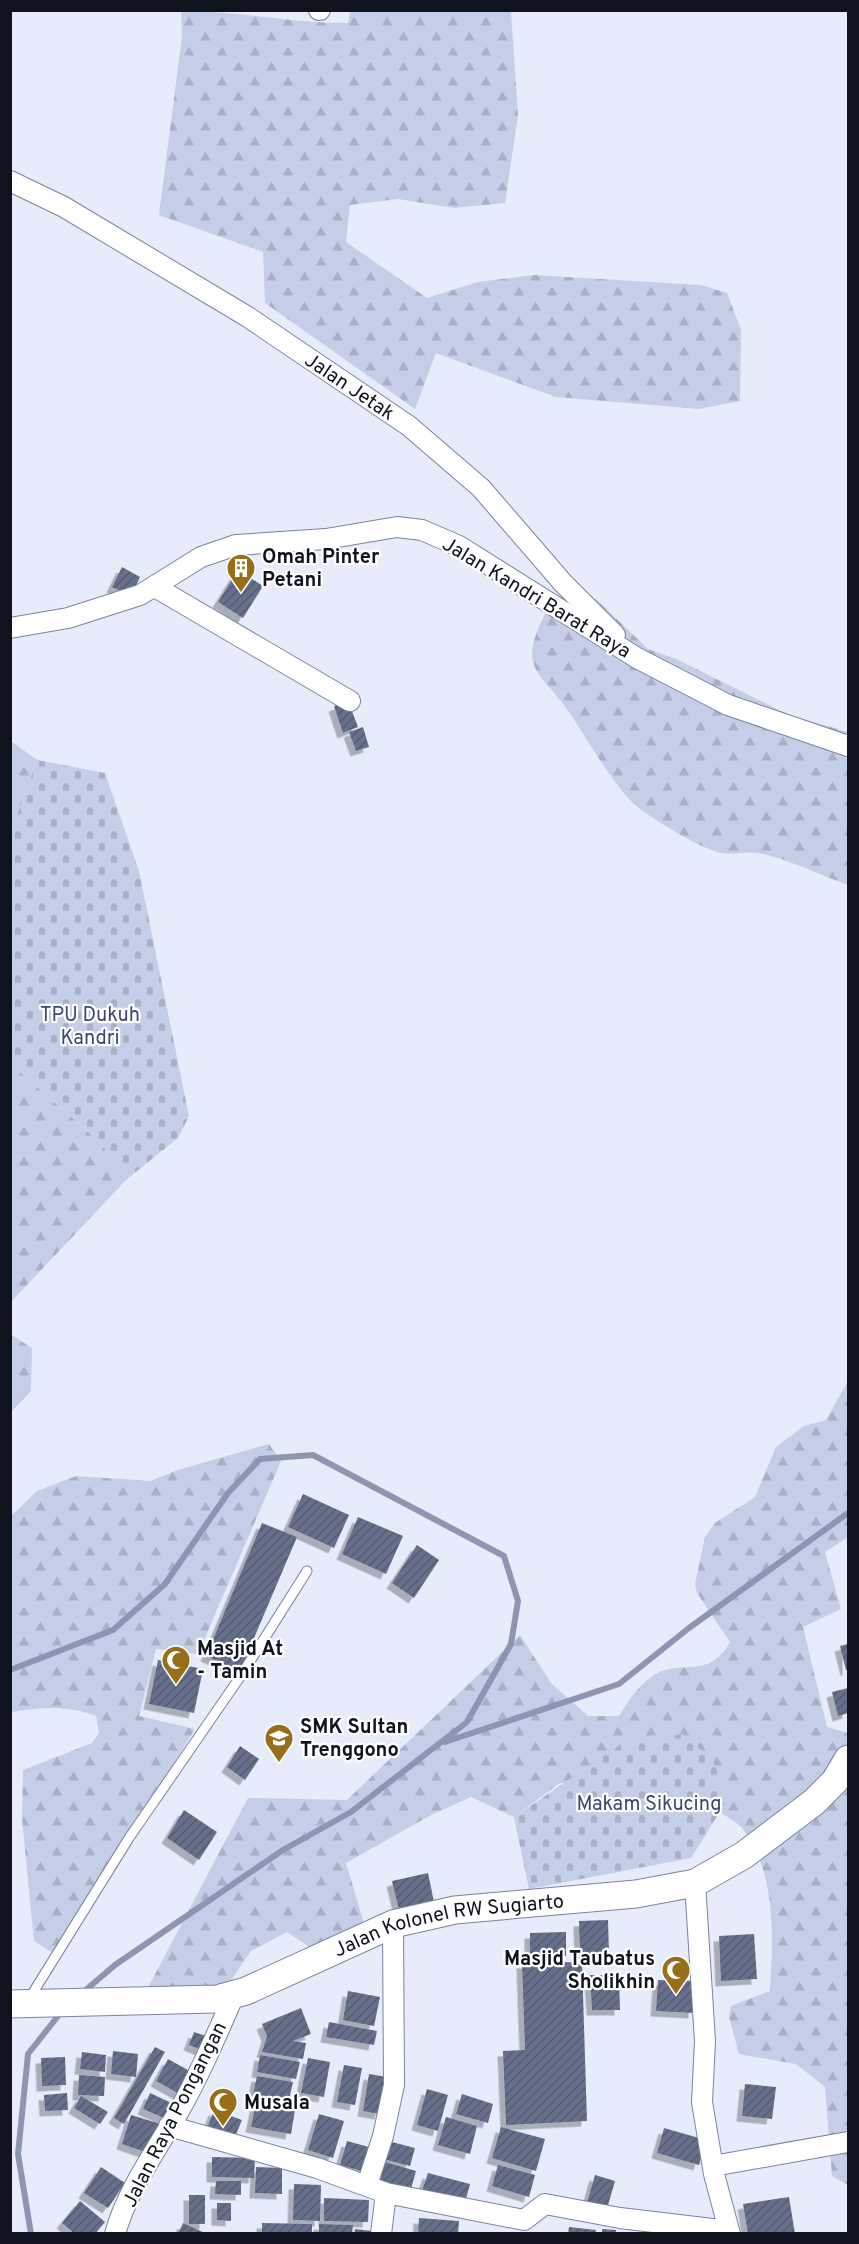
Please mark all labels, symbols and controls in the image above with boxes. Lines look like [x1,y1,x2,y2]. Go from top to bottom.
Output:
street label: Jalan Jetak [299,348,399,427]
street label: Jalan Kandri Barat Raya [437,532,635,665]
place label: Omah Pinter Petani [262,545,380,594]
building icon: Omah Pinter Petani [225,552,257,594]
park label: TPU Dukuh Kandri [40,1003,140,1052]
place label: Masjid At - Tamin [197,1637,283,1686]
mosque icon: Masjid At - Tamin [160,1644,192,1686]
place label: SMK Sultan Trenggono [300,1715,408,1764]
school or university icon: SMK Sultan Trenggono [263,1722,295,1764]
park label: Makam Sikucing [577,1792,721,1818]
street label: Jalan Kolonel RW Sugiarto [330,1889,565,1964]
place label: Masjid Taubatus Sholikhin [504,1947,655,1996]
mosque icon: Masjid Taubatus Sholikhin [660,1954,692,1996]
street label: Jalan Raya Pongangan [118,2018,234,2212]
mosque icon: Musala [207,2086,239,2128]
place label: Musala [244,2091,310,2117]

